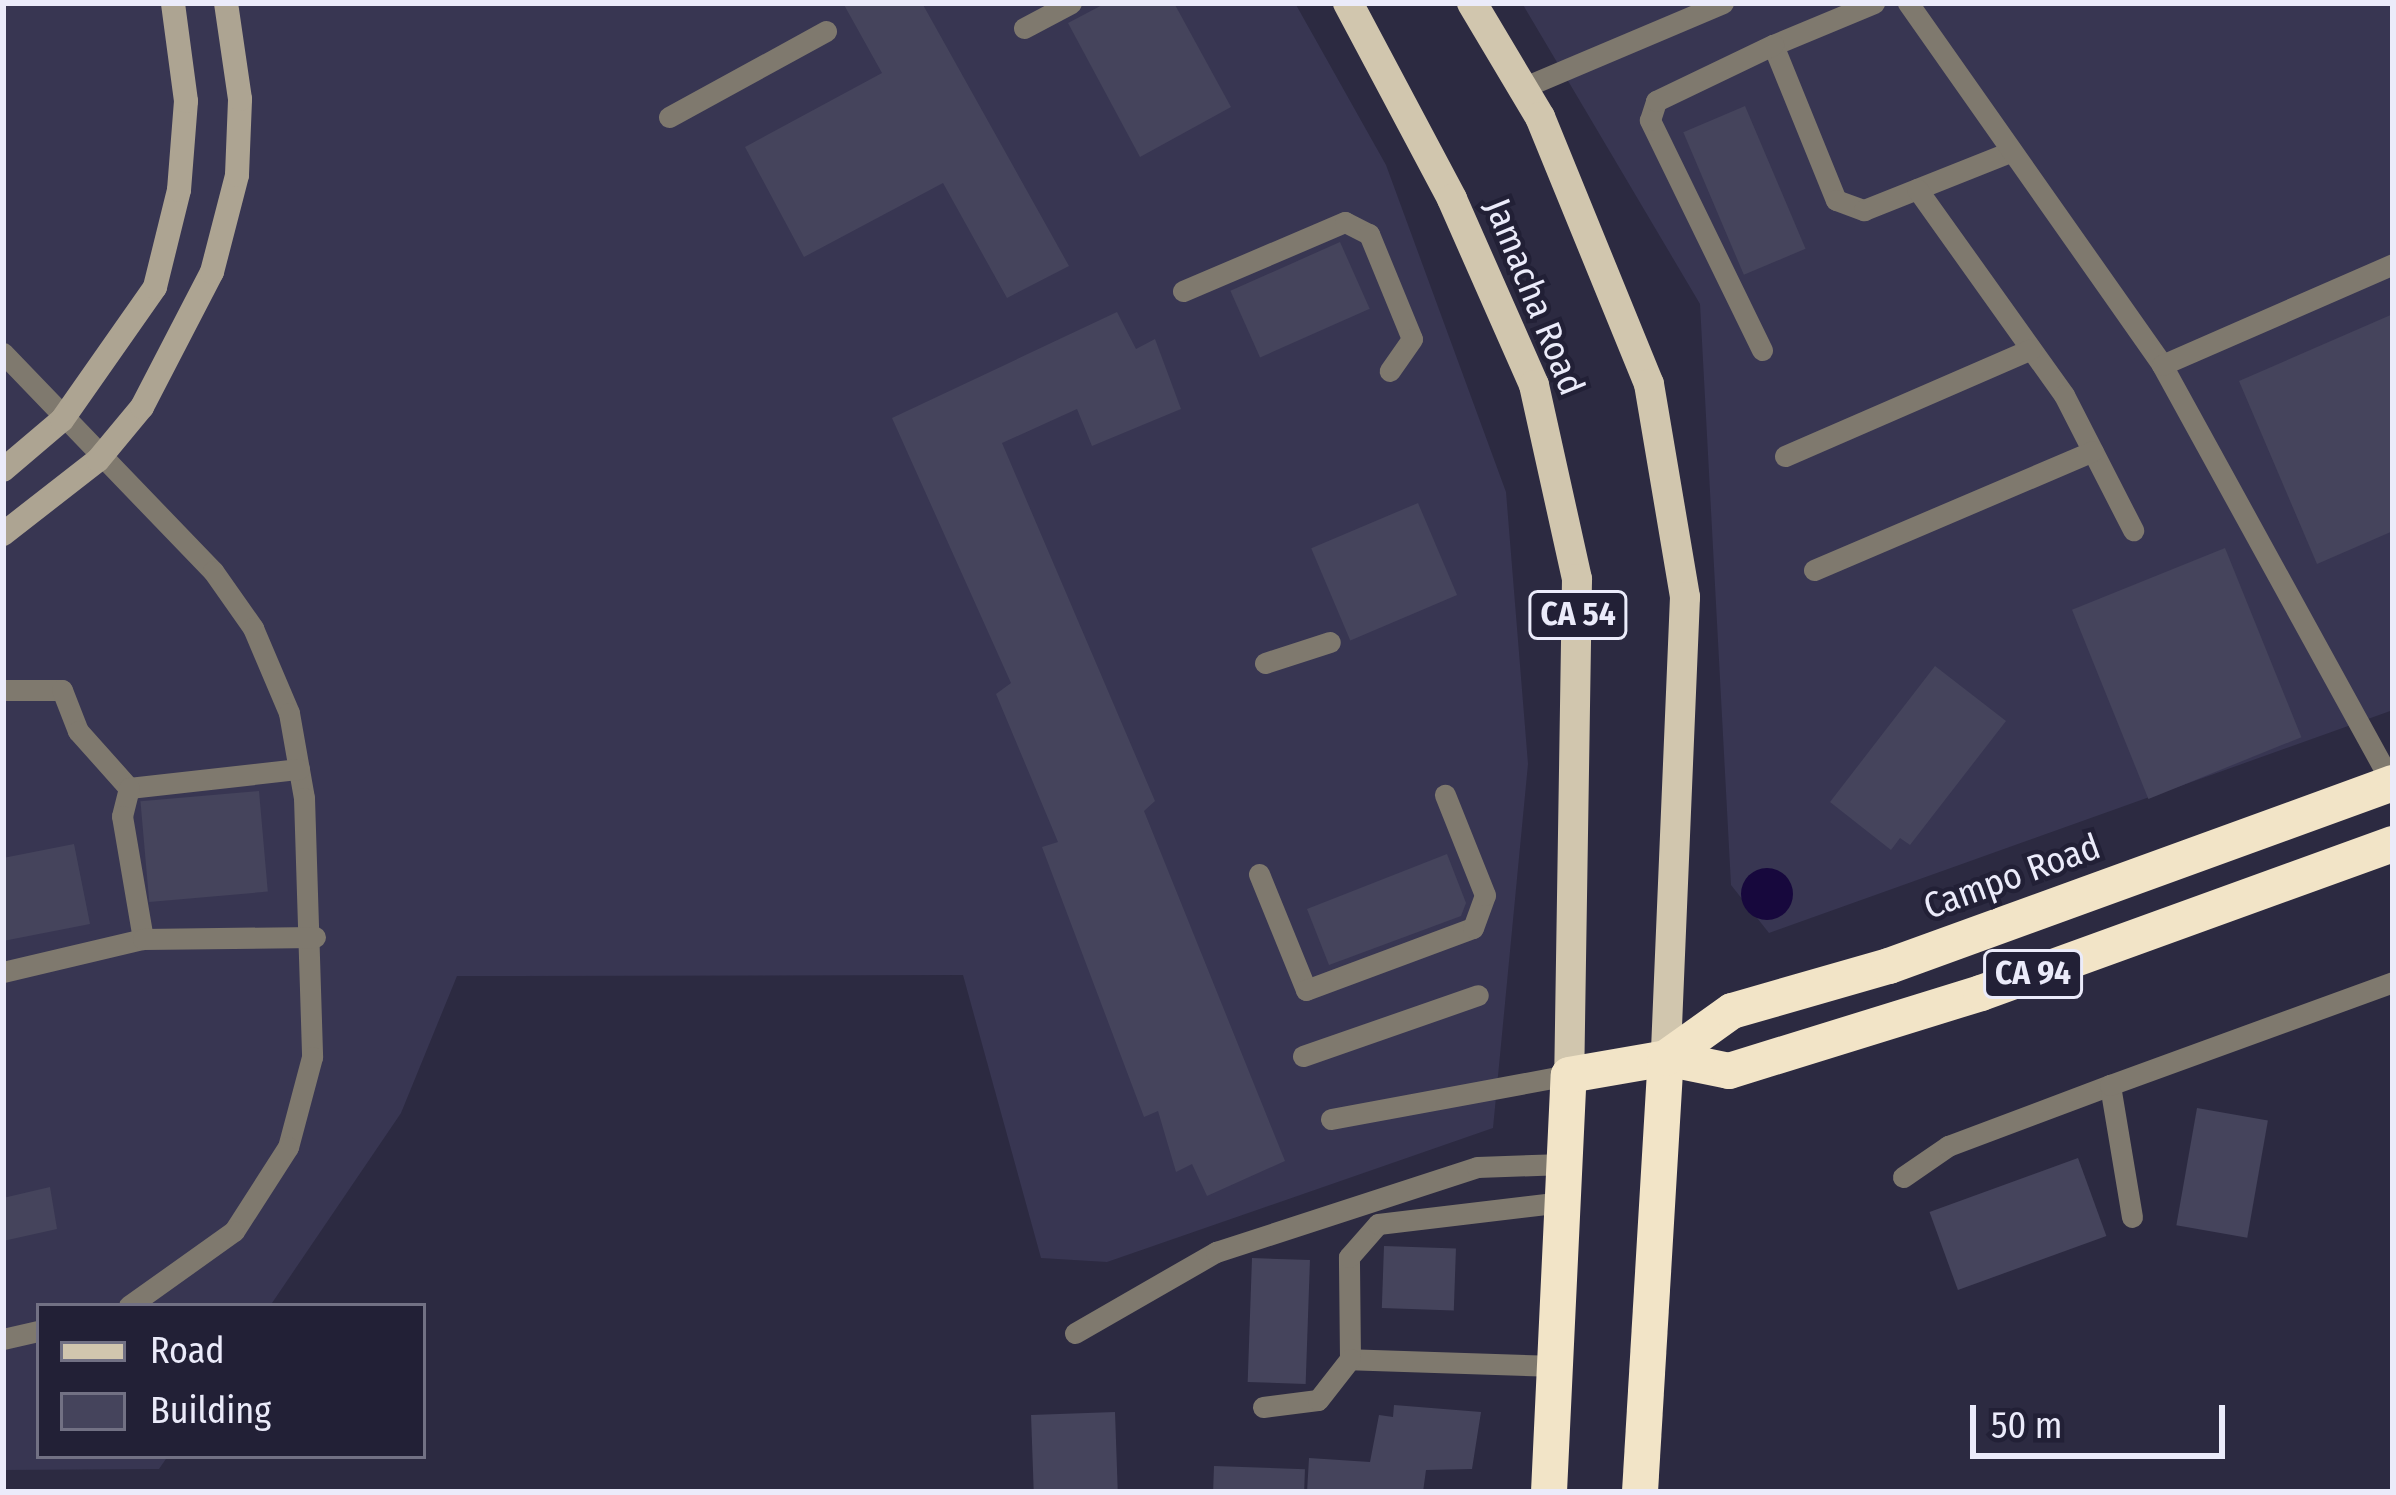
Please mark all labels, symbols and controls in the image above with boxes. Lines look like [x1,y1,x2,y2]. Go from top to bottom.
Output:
street label: Jamacha Road [1475,193,1593,401]
road number: CA 54 [1527,588,1629,642]
street label: Campo Road [1918,825,2106,929]
road number: CA 94 [1982,947,2084,1001]
legend [36,1303,426,1459]
text: Road [150,1329,225,1373]
scale bar [1976,1381,2231,1455]
text: Building [150,1389,271,1433]
text: 50 m [1991,1404,2062,1448]

